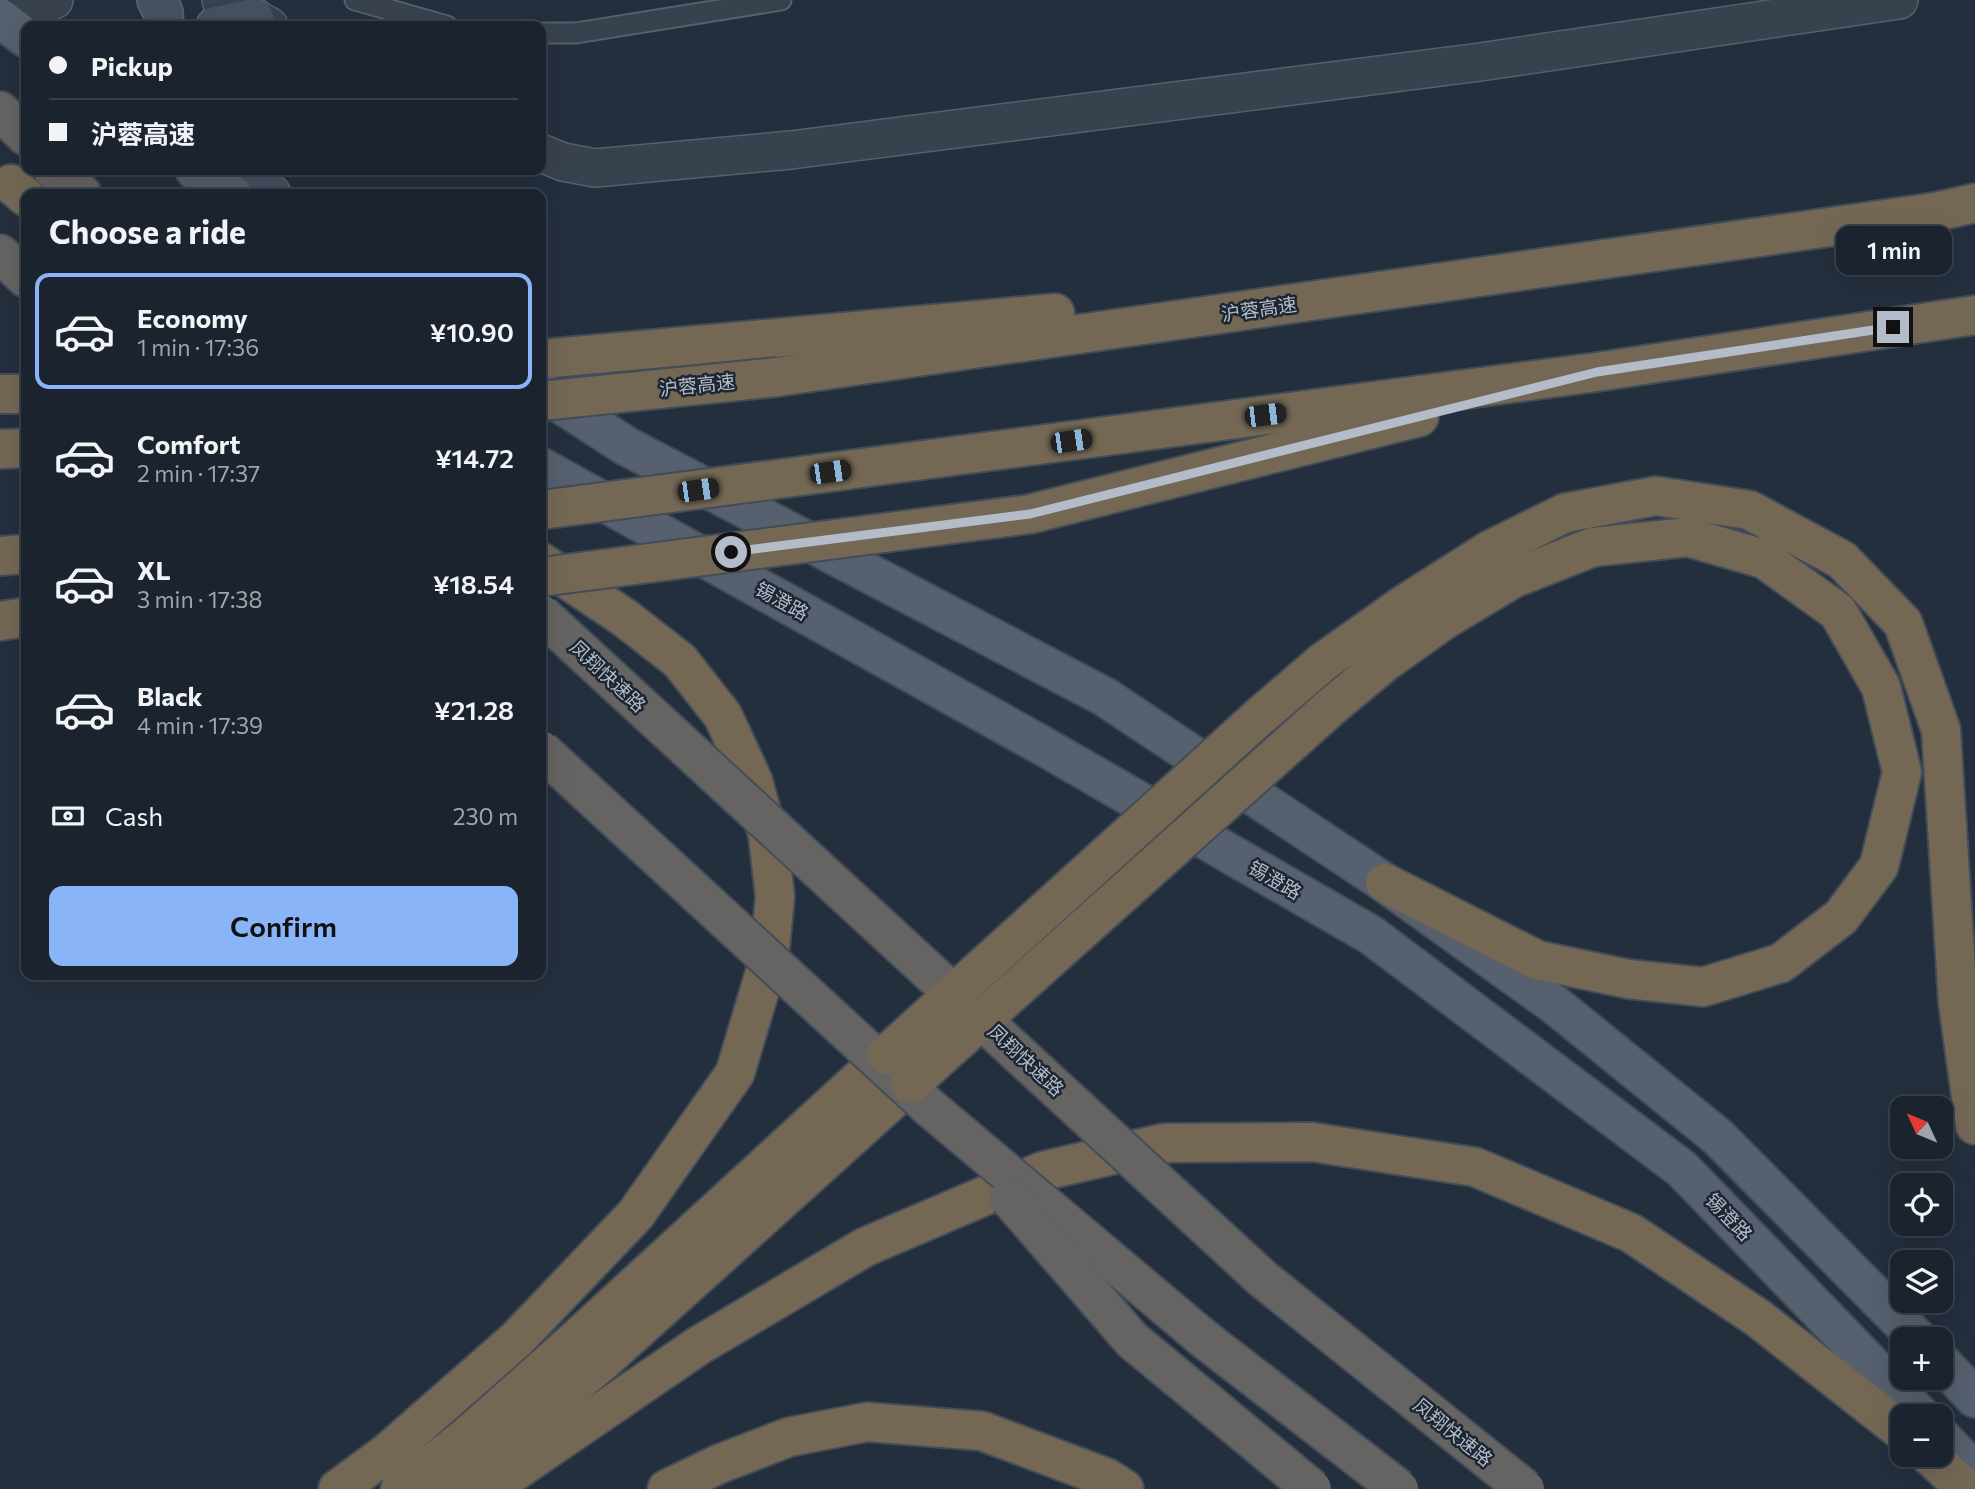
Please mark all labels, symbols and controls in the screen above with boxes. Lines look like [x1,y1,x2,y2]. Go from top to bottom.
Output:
text: Pickup [91,50,173,81]
text: 沪蓉高速 [91,118,195,149]
text: Choose a ride [49,211,246,251]
callout: 1 min [1835,226,1951,274]
text: 1 min [1867,236,1921,264]
street label: 沪蓉高速 [1220,292,1298,325]
icon: car [53,300,116,363]
text: Economy [137,302,248,333]
route end [1877,311,1909,343]
text: ¥10.90 [430,316,514,347]
text: 1 min · 17:36 [137,333,259,361]
street label: 沪蓉高速 [658,369,736,400]
car [1243,402,1288,428]
icon: car [53,426,116,489]
text: Comfort [137,428,240,459]
car [1049,428,1094,454]
text: ¥14.72 [435,442,514,473]
text: 2 min · 17:37 [137,459,260,487]
car [808,459,853,485]
car [676,477,721,503]
route start [715,536,747,568]
icon: car [53,552,116,615]
text: XL [137,554,171,585]
text: ¥18.54 [433,568,514,599]
street label: 锡澄路 [752,577,813,624]
text: 3 min · 17:38 [137,585,262,613]
street label: 凤翔快速路 [566,635,651,716]
icon: car [53,678,116,741]
text: Black [137,680,203,711]
text: ¥21.28 [434,694,514,725]
text: 4 min · 17:39 [137,711,263,739]
icon: cash [49,797,87,835]
text: Cash [105,800,163,831]
text: 230 m [453,802,518,830]
street label: 锡澄路 [1245,855,1306,904]
button: Confirm [49,886,518,966]
street label: 凤翔快速路 [984,1019,1069,1100]
north arrow [1890,1096,1953,1158]
map controls [1890,1096,1953,1467]
button: locate [1890,1173,1953,1236]
street label: 锡澄路 [1701,1188,1757,1245]
button: layers [1890,1250,1953,1313]
button: + [1890,1327,1953,1390]
street label: 凤翔快速路 [1409,1393,1497,1470]
button: − [1890,1404,1953,1467]

